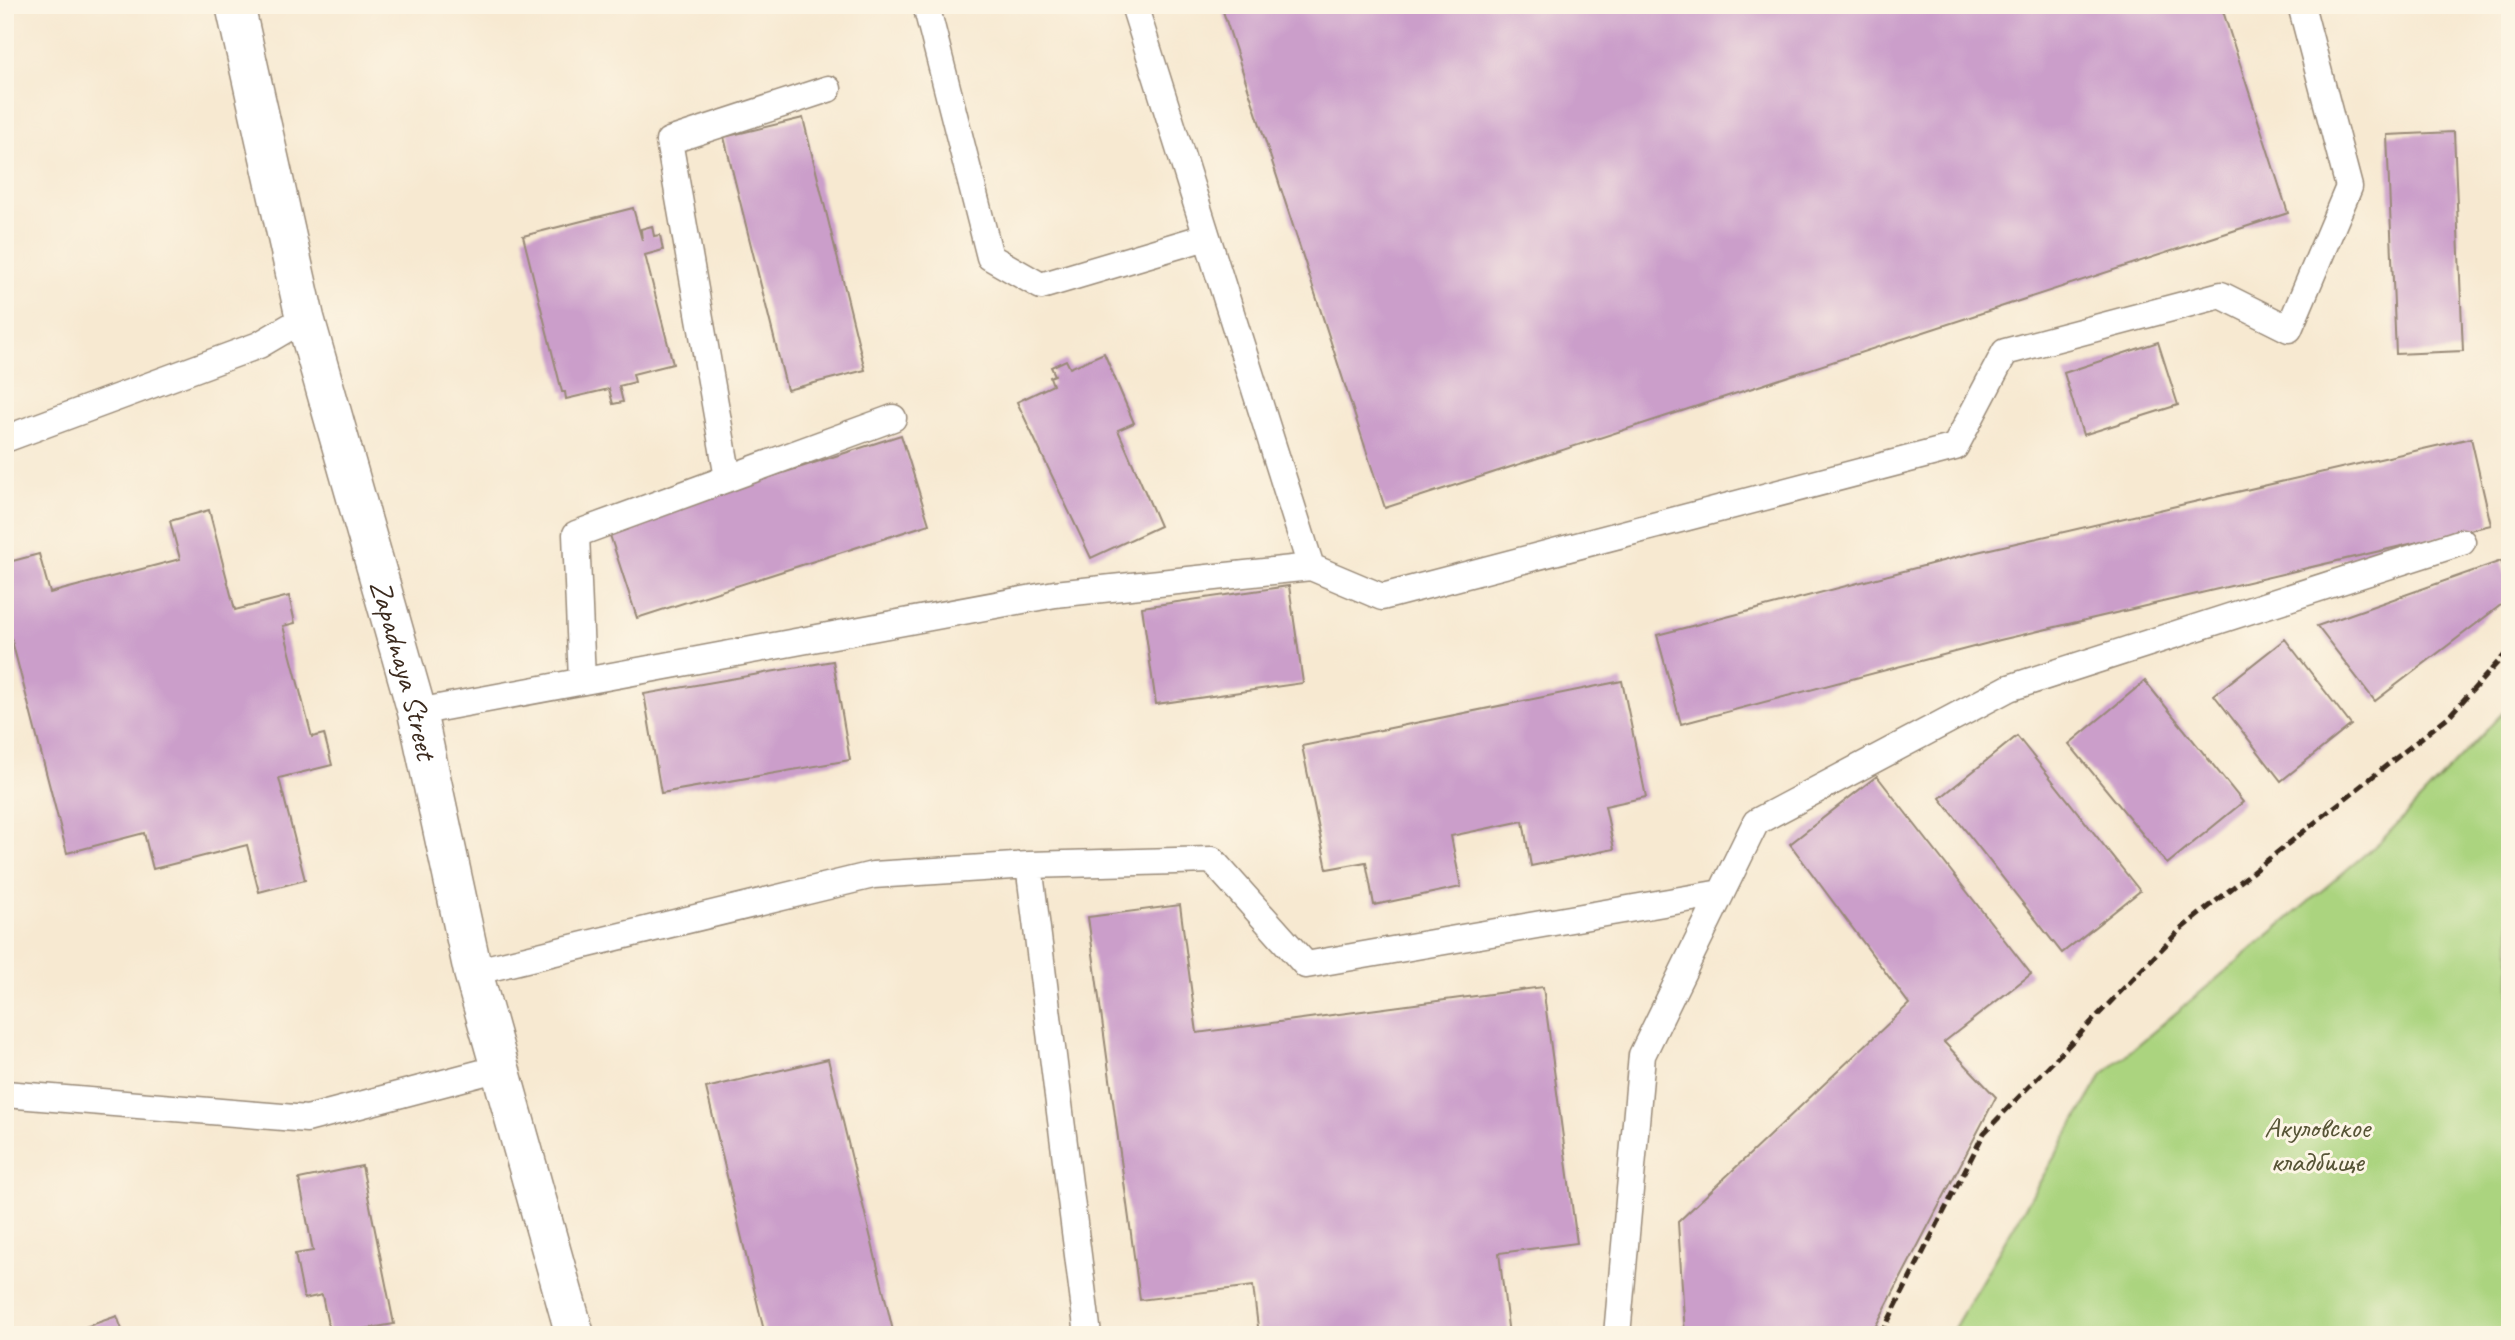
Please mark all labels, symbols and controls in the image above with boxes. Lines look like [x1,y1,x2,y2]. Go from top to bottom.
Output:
street label: Zapadnaya Street [361,576,446,766]
park label: Акуловское кладбище [2264,1108,2372,1180]

